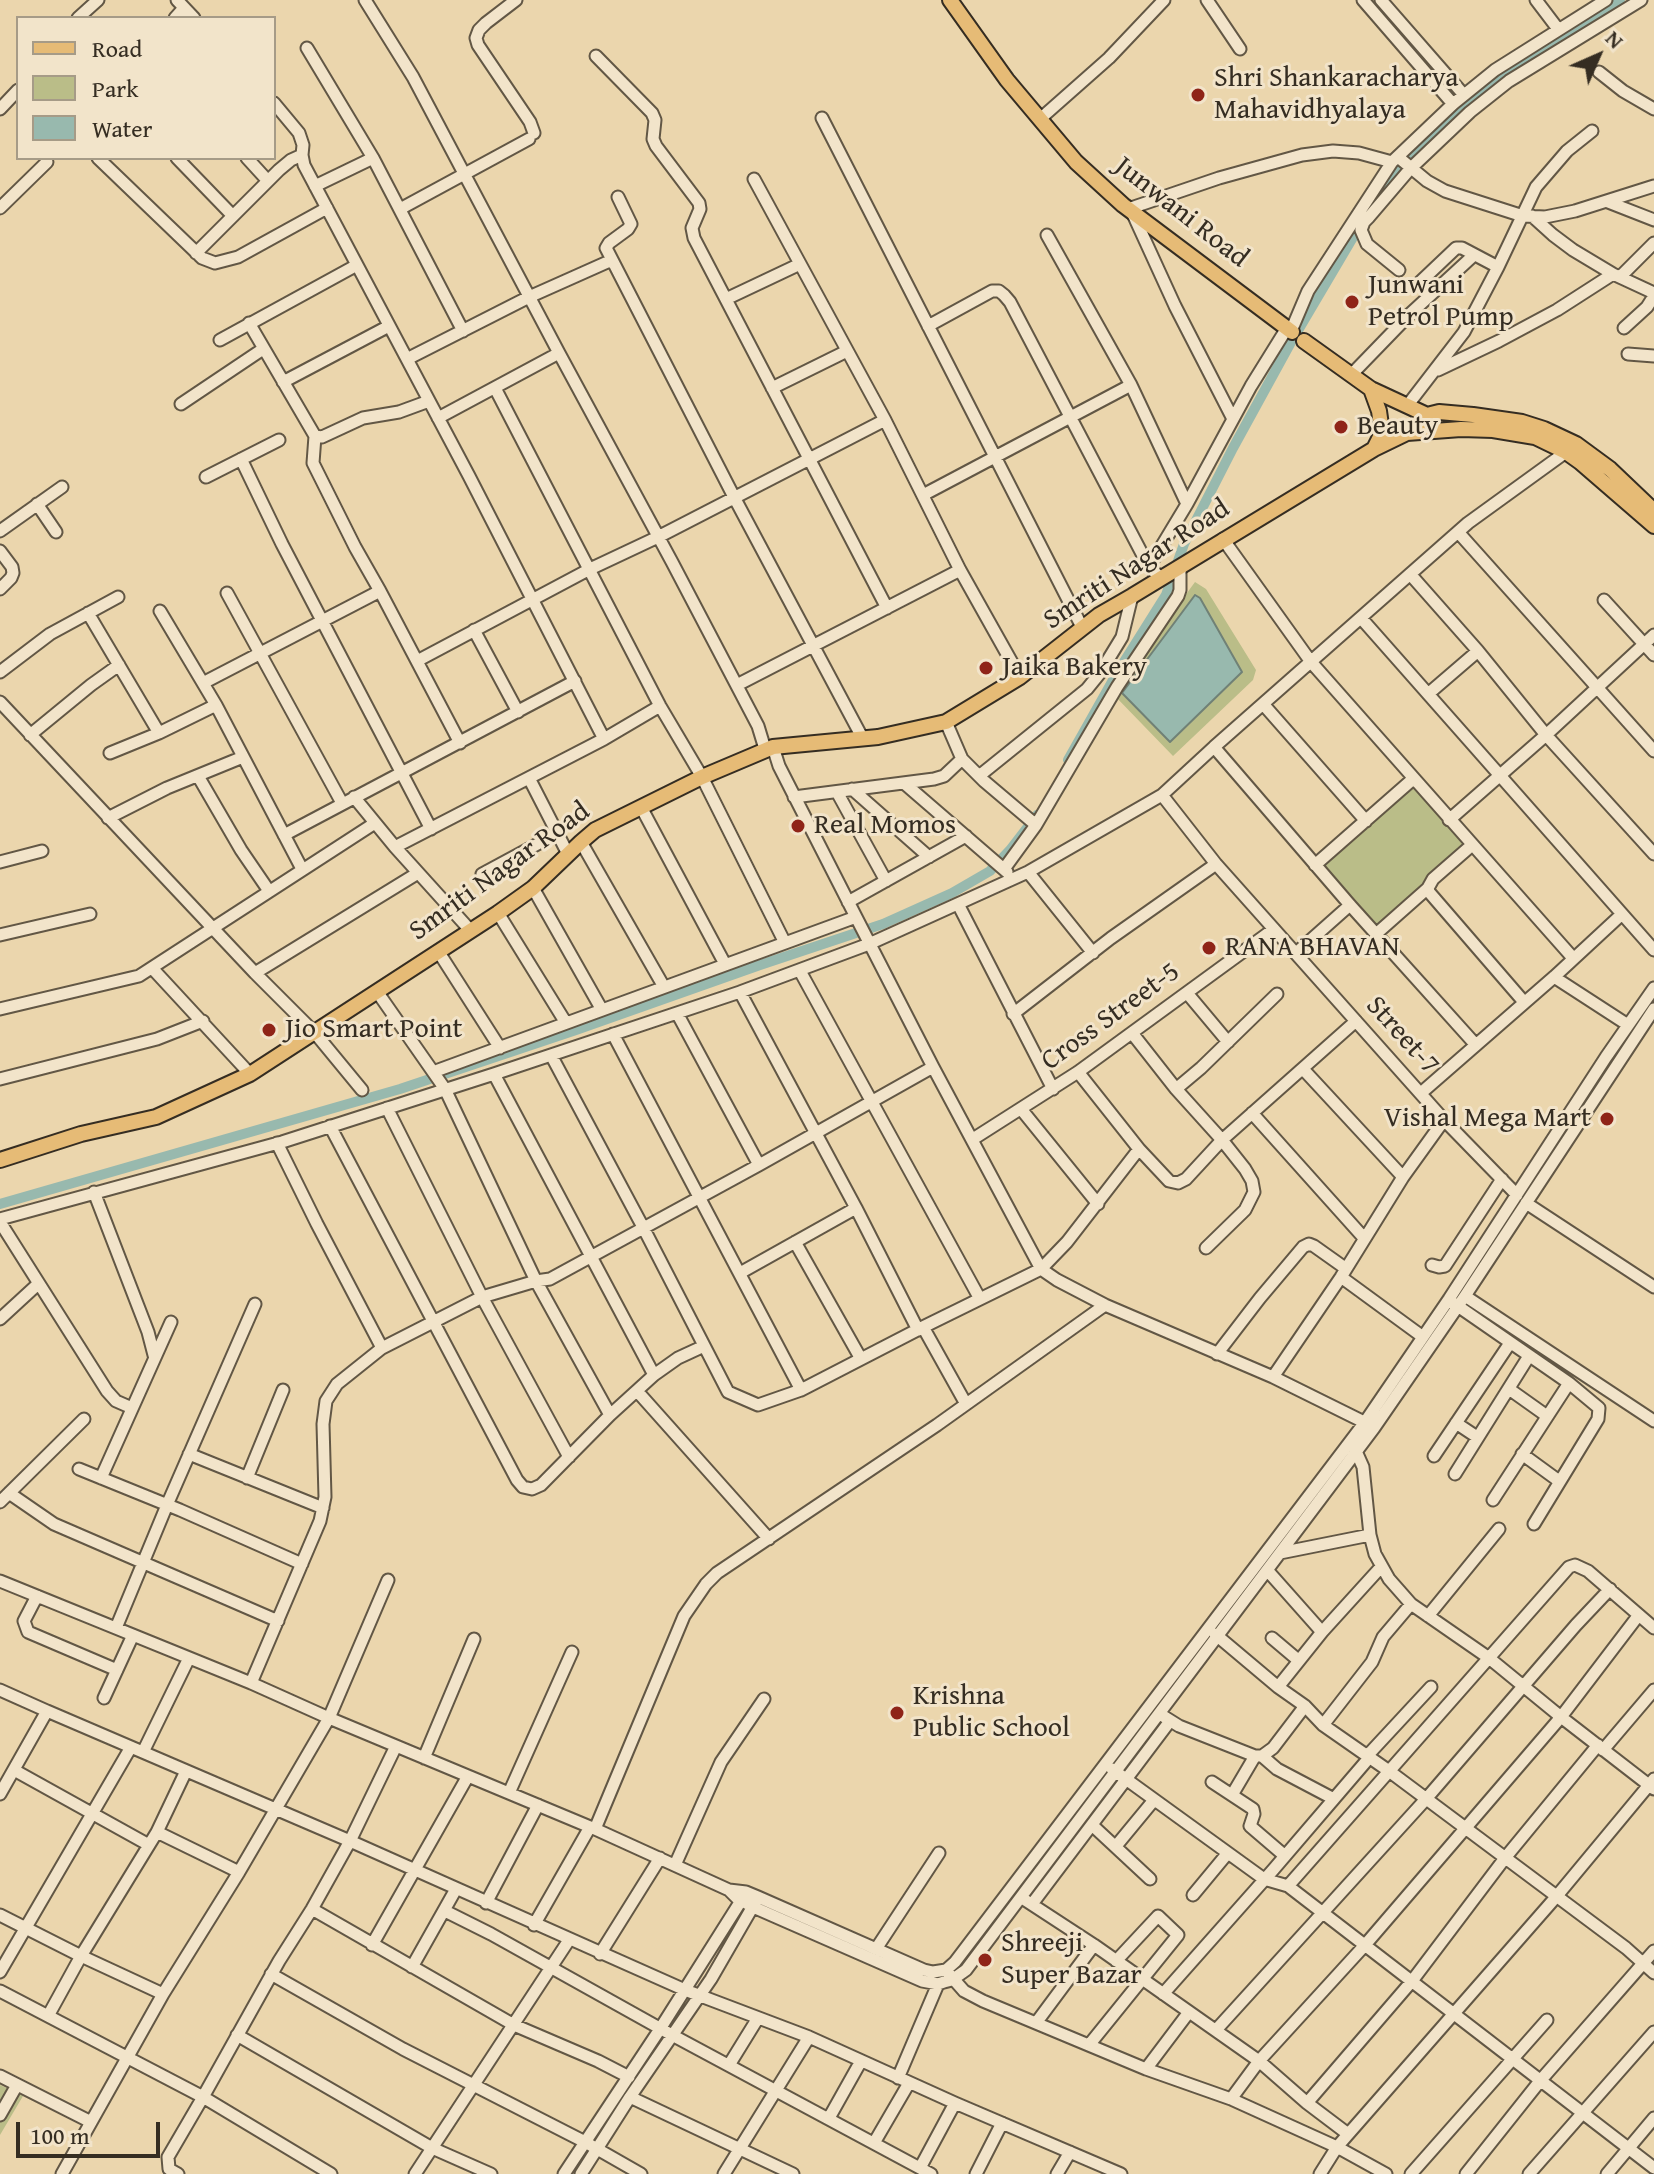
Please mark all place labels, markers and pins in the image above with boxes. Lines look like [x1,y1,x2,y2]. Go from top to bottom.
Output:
place label: Shri Shankaracharya Mahavidhyalaya [1214,62,1459,128]
marker: Shri Shankaracharya Mahavidhyalaya [1189,86,1207,104]
place label: Junwani Petrol Pump [1368,269,1514,335]
marker: Junwani Petrol Pump [1343,293,1361,311]
place label: Beauty [1357,410,1438,444]
marker: Beauty [1332,418,1350,436]
place label: Jaika Bakery [1002,651,1147,685]
marker: Jaika Bakery [977,659,995,677]
place label: Real Momos [814,809,956,843]
marker: Real Momos [789,817,807,835]
place label: RANA BHAVAN [1225,931,1400,965]
marker: RANA BHAVAN [1200,939,1218,957]
place label: Jio Smart Point [285,1013,462,1047]
marker: Jio Smart Point [260,1021,278,1039]
place label: Vishal Mega Mart [1384,1102,1591,1136]
marker: Vishal Mega Mart [1598,1110,1616,1128]
place label: Krishna Public School [913,1680,1070,1746]
marker: Krishna Public School [888,1704,906,1722]
place label: Shreeji Super Bazar [1001,1927,1142,1993]
marker: Shreeji Super Bazar [976,1951,994,1969]

